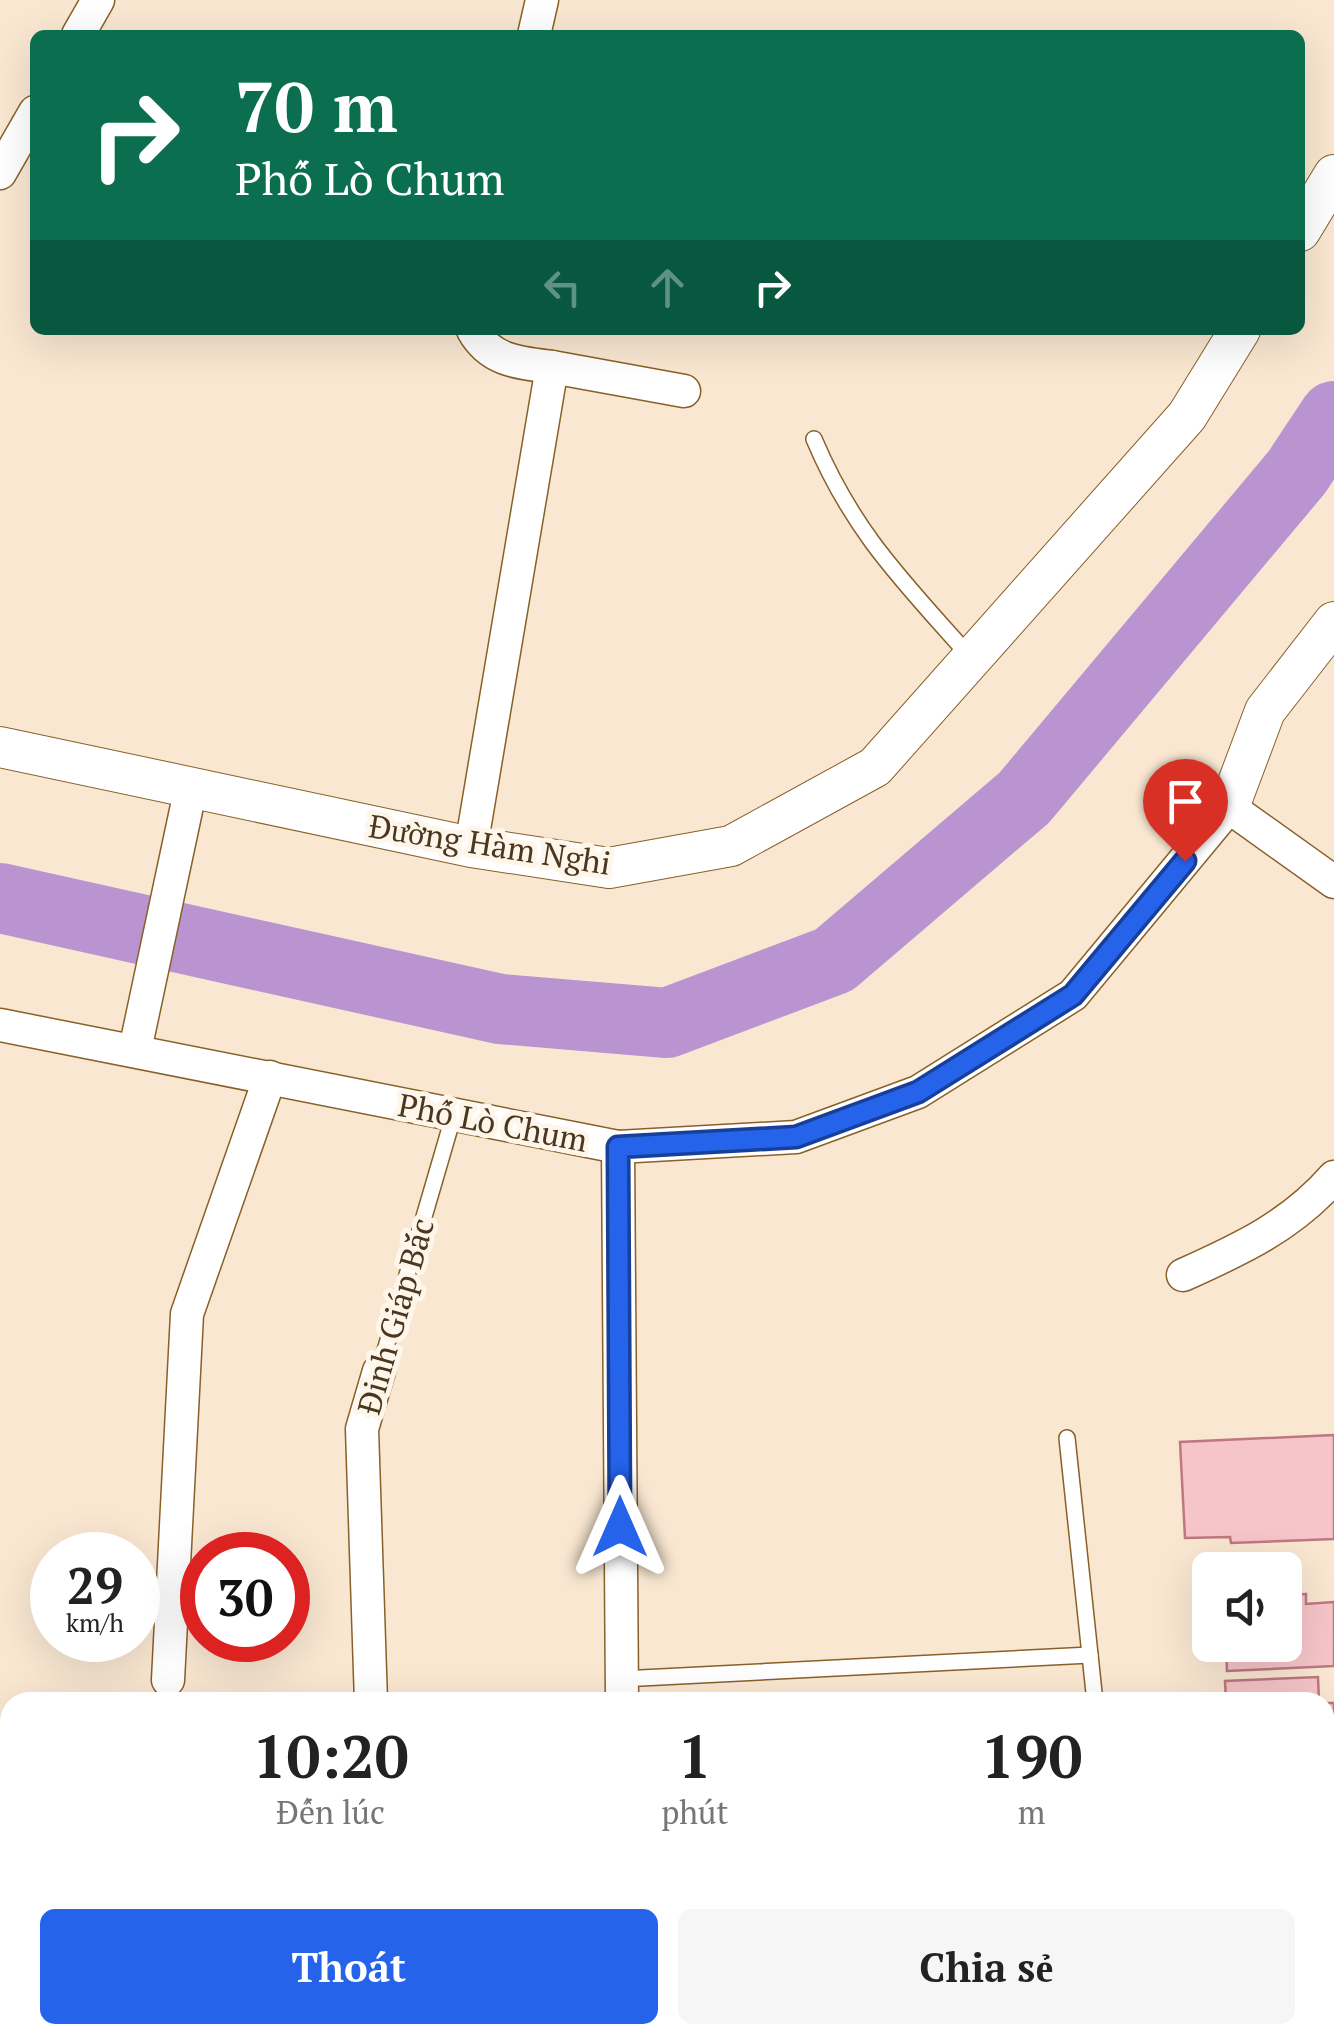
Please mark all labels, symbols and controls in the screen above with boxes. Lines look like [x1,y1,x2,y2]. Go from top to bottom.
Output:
text: 70 m [235,59,398,152]
icon: right [70,70,200,200]
text: Phố Lò Chum [235,148,505,208]
icon: left [535,260,590,315]
icon: ahead [640,260,695,315]
icon: right [745,260,800,315]
pin [1143,759,1228,862]
icon: arrive [1158,774,1213,829]
street label: Đường Hàm Nghi [366,804,614,884]
street label: Phố Lò Chum [395,1083,591,1161]
street label: Đinh Giáp Bắc [347,1213,443,1419]
position arrow [568,1475,672,1579]
speed limit sign: 30 [180,1532,310,1662]
text: 29 [67,1552,123,1618]
map controls [1192,1552,1302,1662]
button: sound [1192,1552,1302,1662]
text: km/h [66,1606,124,1639]
text: 10:20 [252,1716,409,1795]
text: 1 [678,1716,712,1795]
text: 190 [981,1716,1082,1795]
text: Đến lúc [276,1791,385,1833]
text: phút [661,1791,728,1833]
text: m [1018,1791,1045,1833]
button: Thoát [40,1909,658,2024]
button: Chia sẻ [678,1909,1295,2024]

